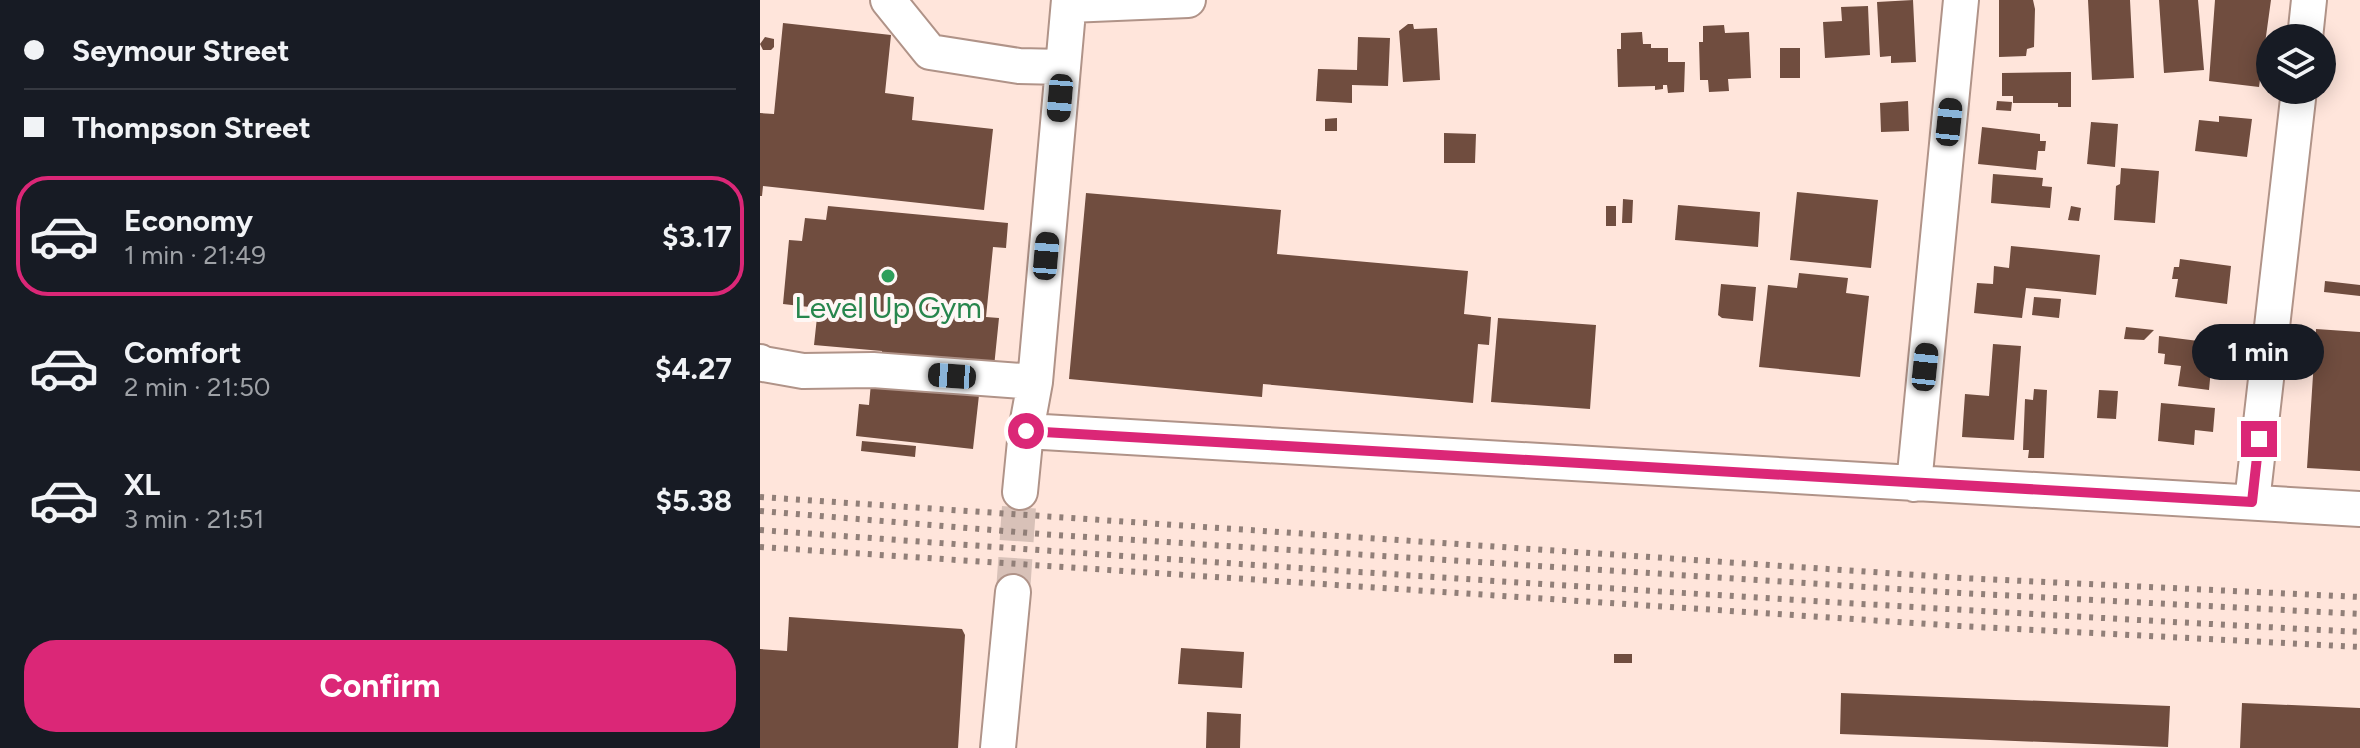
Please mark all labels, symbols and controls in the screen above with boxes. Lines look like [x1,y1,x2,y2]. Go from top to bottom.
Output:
map controls [2256,24,2336,104]
button: layers [2256,24,2336,104]
text: Seymour Street [72,32,290,69]
car [1046,73,1074,123]
car [1935,97,1963,147]
text: Thompson Street [72,109,311,146]
icon: car [28,200,100,272]
text: Economy [124,202,253,239]
text: $3.17 [662,218,732,255]
car [1032,231,1060,281]
text: 1 min · 21:49 [124,239,266,271]
marker: Level Up Gym [879,267,897,285]
place label: Level Up Gym [794,289,982,326]
callout: 1 min [2193,323,2325,379]
icon: car [28,332,100,404]
text: Comfort [124,334,242,371]
text: 1 min [2227,336,2289,368]
car [1911,342,1939,392]
text: $4.27 [655,350,732,387]
car [927,362,977,390]
text: 2 min · 21:50 [124,371,271,403]
route start [1008,413,1044,449]
route end [2241,421,2277,457]
icon: car [28,464,100,536]
text: XL [124,466,160,503]
text: $5.38 [655,482,732,519]
text: 3 min · 21:51 [124,503,264,535]
button: Confirm [24,640,736,732]

